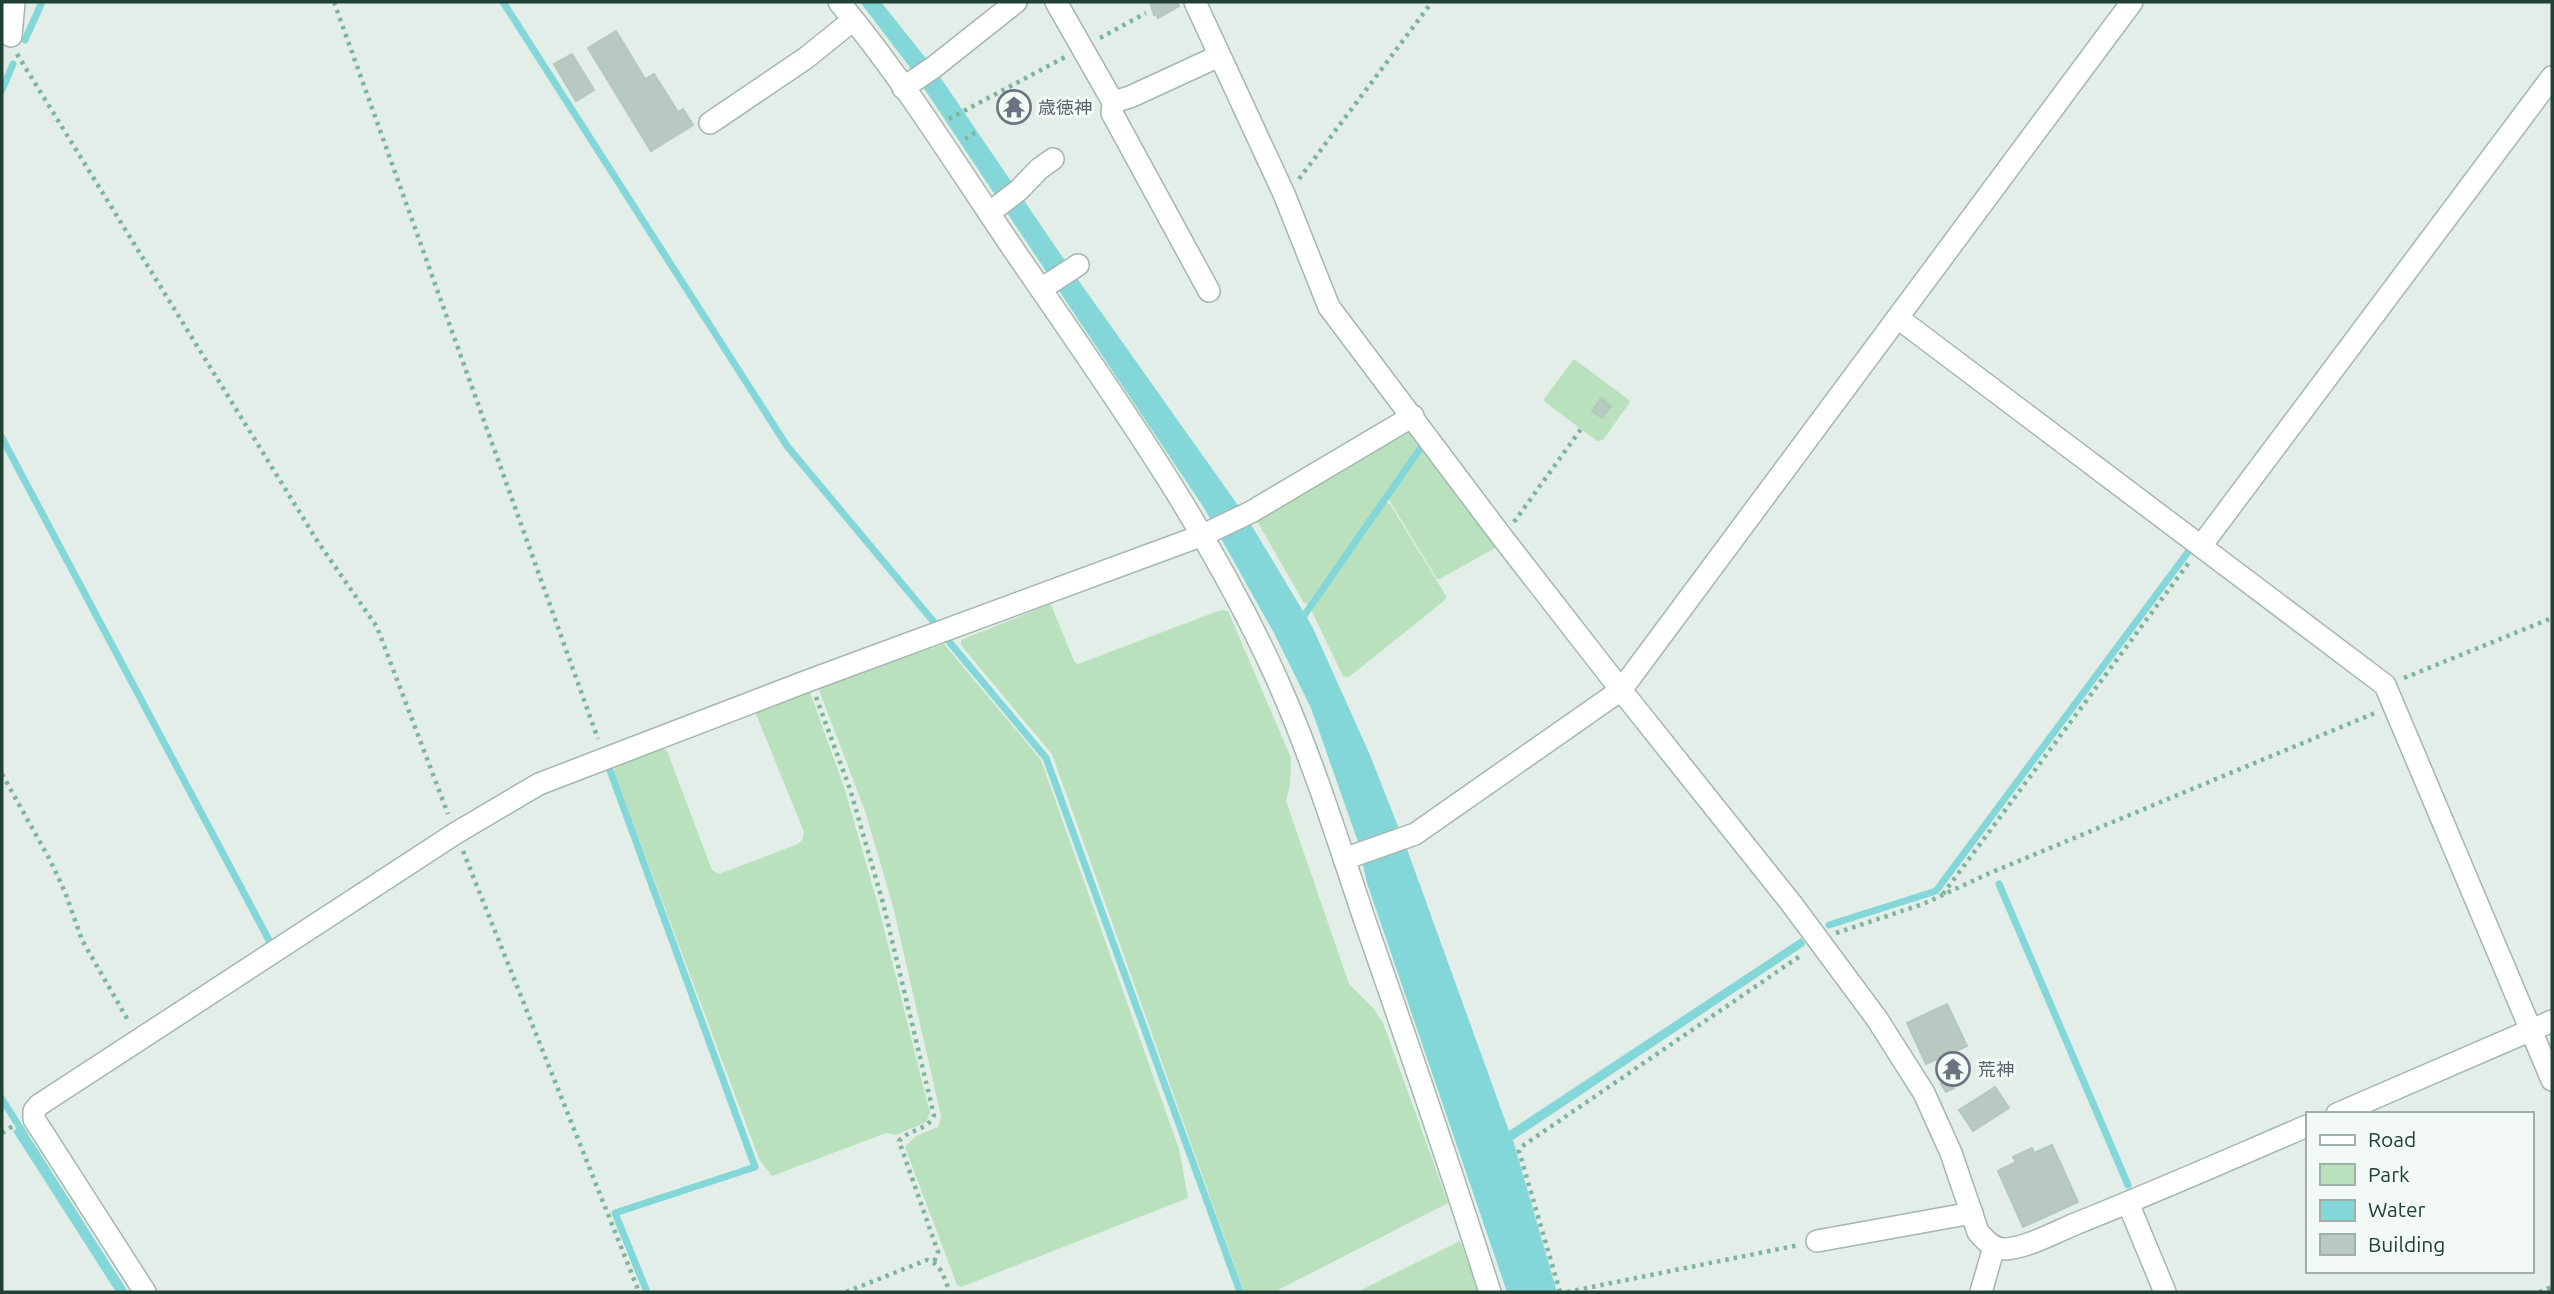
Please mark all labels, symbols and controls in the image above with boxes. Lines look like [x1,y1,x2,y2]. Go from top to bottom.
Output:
temple icon: 歳徳神 [995,88,1033,126]
place label: 歳徳神 [1038,97,1092,117]
temple icon: 荒神 [1934,1050,1972,1088]
place label: 荒神 [1978,1059,2014,1079]
legend [2306,1112,2533,1273]
text: Road [2368,1127,2416,1151]
text: Park [2368,1162,2410,1186]
text: Water [2368,1197,2426,1221]
text: Building [2368,1232,2445,1256]

